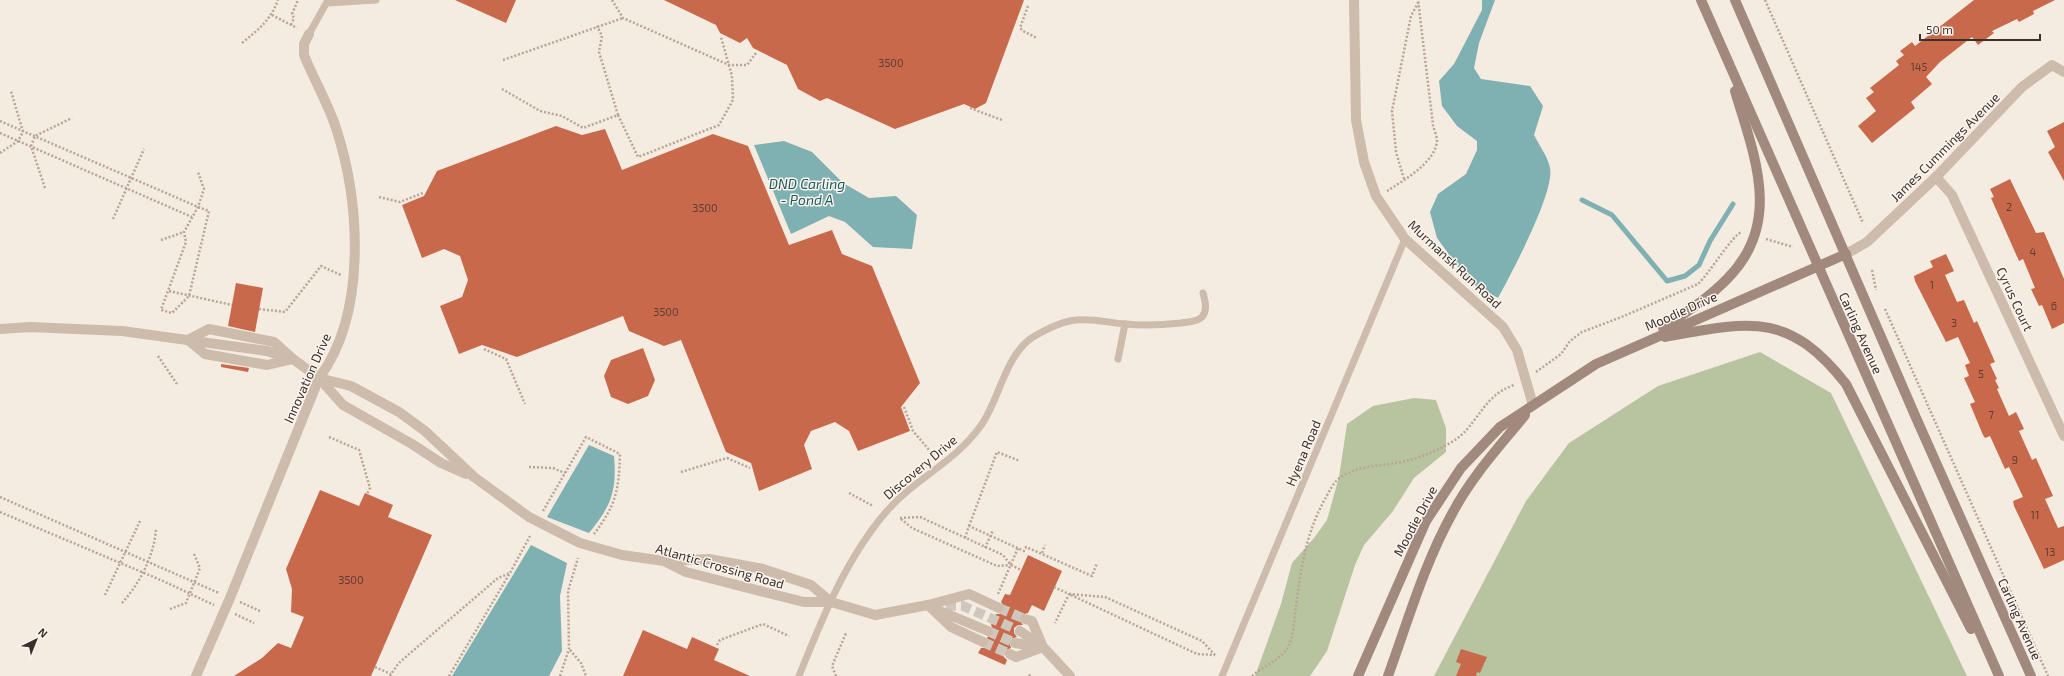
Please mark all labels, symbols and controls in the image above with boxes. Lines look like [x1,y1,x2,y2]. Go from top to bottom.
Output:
scale bar [1920,16,2040,42]
text: 50 m [1926,22,1953,36]
house number: 3500 [878,56,904,69]
house number: 145 [1910,60,1928,73]
street label: James Cummings Avenue [1887,89,2003,205]
water label: DND Carling - Pond A [769,175,845,208]
house number: 2 [2006,200,2012,213]
house number: 3500 [692,201,718,214]
street label: Murmansk Run Road [1405,217,1505,311]
house number: 4 [2030,245,2037,258]
street label: Cyrus Court [1993,265,2037,334]
house number: 1 [1930,278,1934,291]
street label: Moodie Drive [1642,288,1720,334]
street label: Carling Avenue [1836,290,1886,376]
house number: 6 [2051,299,2057,312]
house number: 3500 [653,305,679,318]
house number: 3 [1951,316,1957,329]
street label: Innovation Drive [280,331,334,425]
house number: 5 [1978,367,1984,380]
house number: 7 [1988,408,1994,421]
street label: Hyena Road [1282,418,1324,488]
street label: Discovery Drive [880,431,960,503]
house number: 9 [2012,453,2018,466]
street label: Moodie Drive [1390,483,1440,559]
house number: 11 [2031,508,2039,521]
street label: Atlantic Crossing Road [654,540,786,592]
house number: 13 [2045,545,2055,558]
house number: 3500 [338,573,364,586]
street label: Carling Avenue [1995,576,2045,662]
north arrow [16,620,56,660]
text: N [36,625,51,640]

